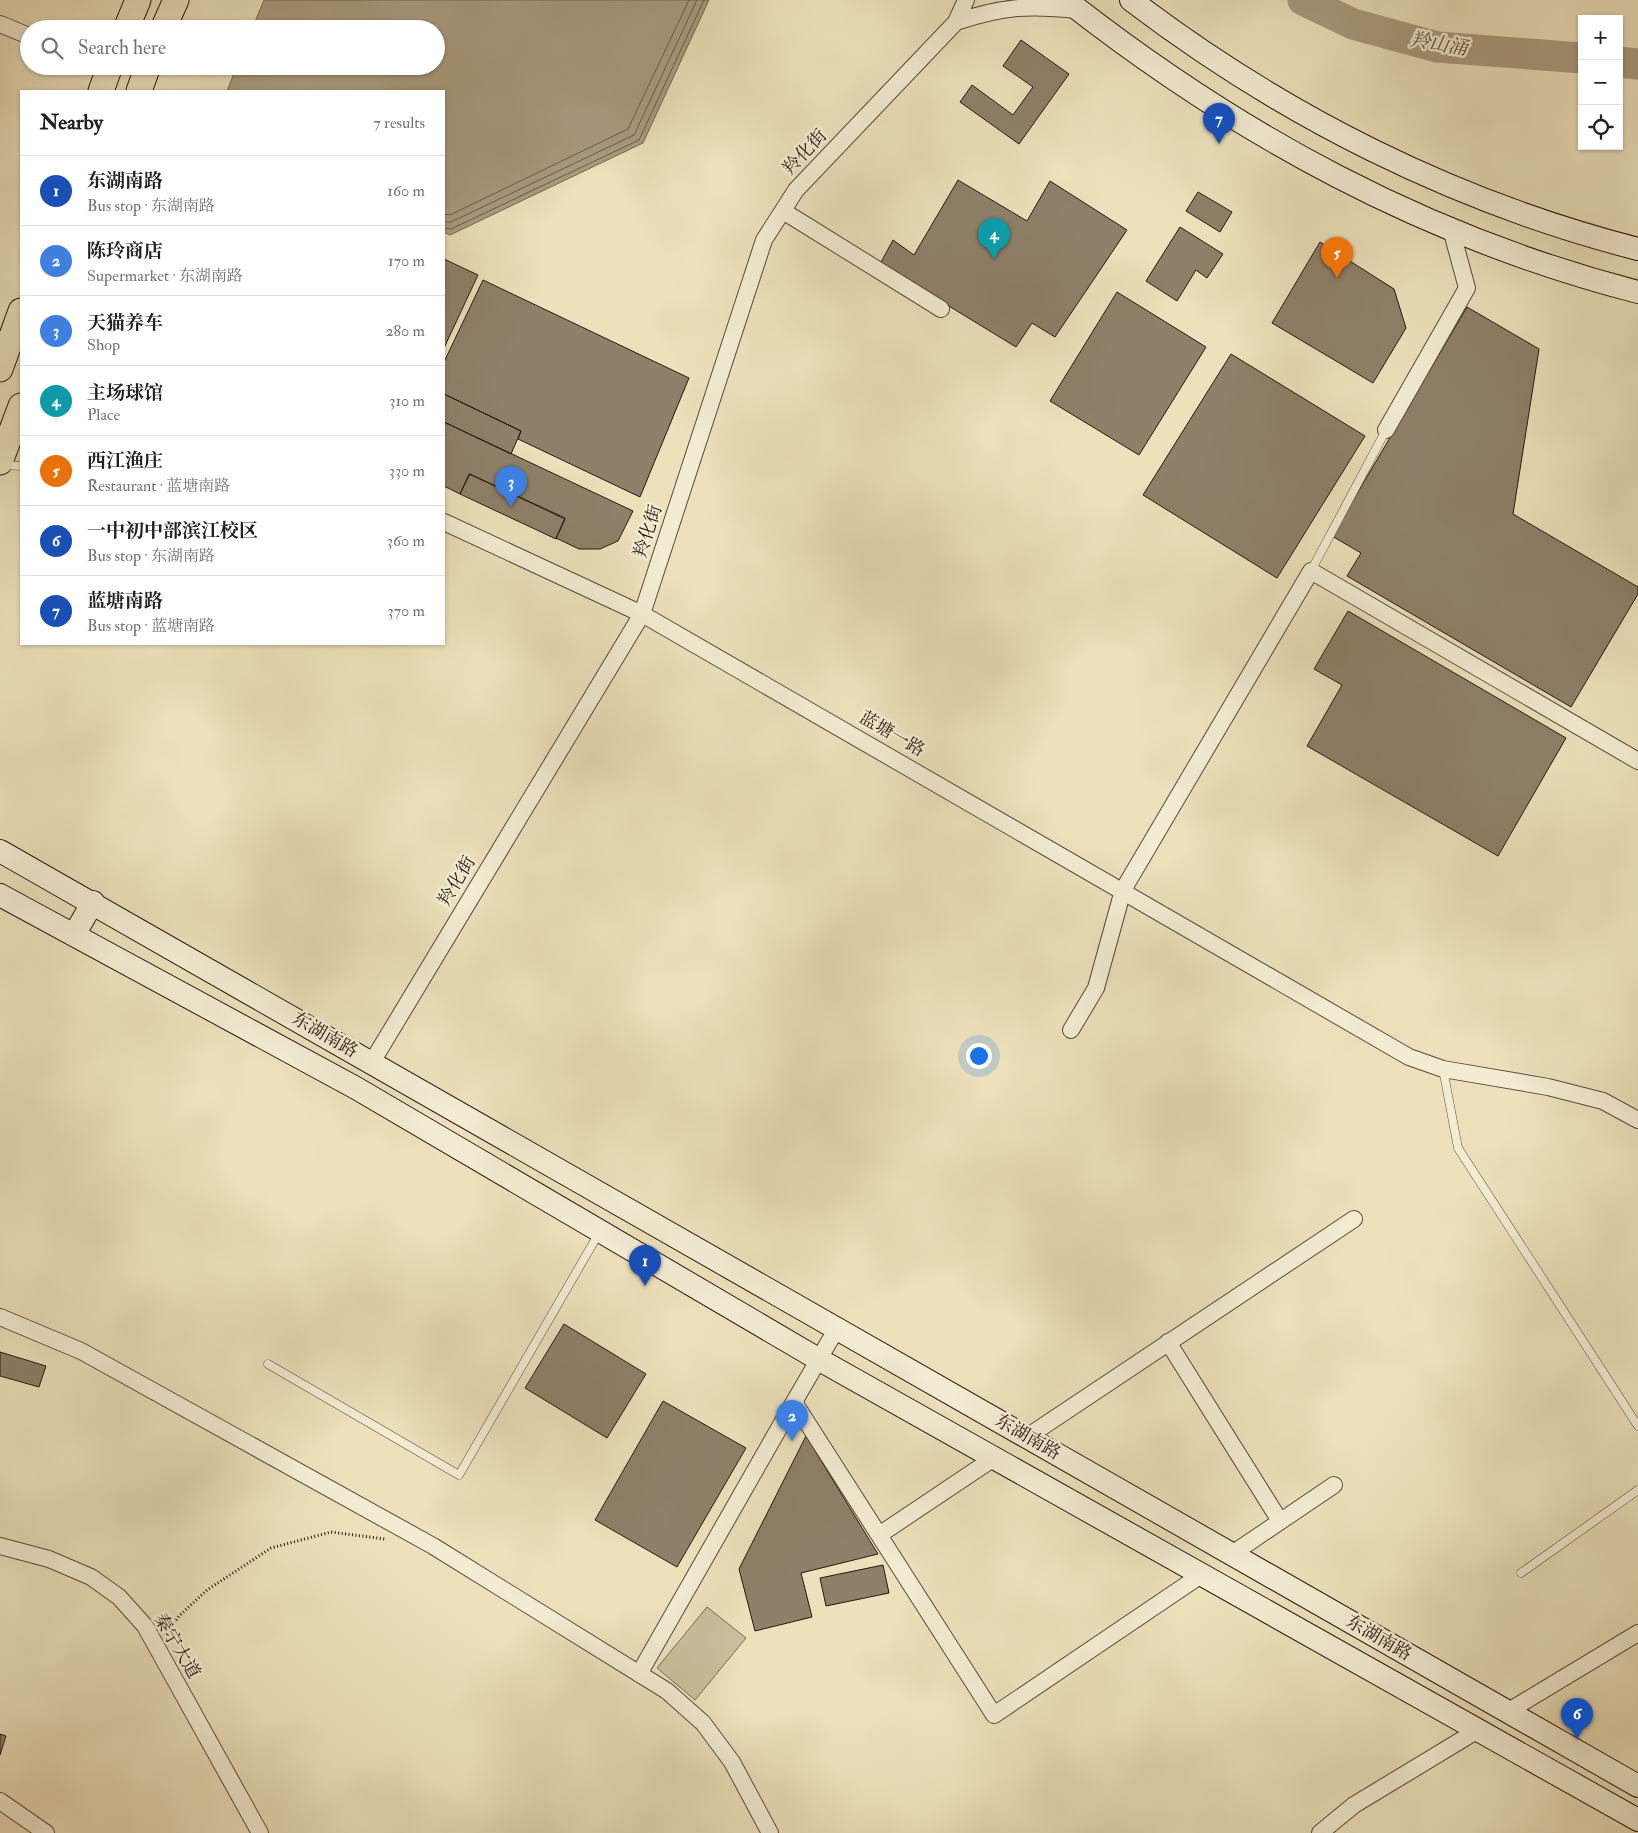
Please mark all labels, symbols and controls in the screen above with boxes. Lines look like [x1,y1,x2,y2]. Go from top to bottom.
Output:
map controls [1578,15,1623,150]
button: + [1578,15,1623,60]
search box [20,20,445,75]
water label: 羚山涌 [1409,27,1471,61]
icon: search [38,34,66,62]
text: Search here [78,36,166,60]
button: − [1578,60,1623,105]
pin: 7 [1203,103,1235,144]
button: locate [1578,105,1623,150]
text: Nearby [40,109,103,136]
text: 7 results [373,113,425,133]
street label: 羚化街 [778,124,832,180]
text: 东湖南路 [87,169,163,193]
text: 1 [53,181,59,201]
text: 160 m [387,181,425,201]
text: Bus stop · 东湖南路 [87,196,215,216]
pin: 4 [978,218,1010,259]
pin: 5 [1321,237,1353,278]
text: 陈玲商店 [87,239,163,263]
text: 2 [52,251,60,271]
text: 170 m [388,251,425,271]
text: Supermarket · 东湖南路 [87,266,243,286]
text: 天猫养车 [87,311,163,335]
text: 3 [53,321,59,341]
text: 280 m [385,321,425,341]
text: Shop [87,335,120,355]
text: 主场球馆 [87,381,163,405]
text: 4 [52,391,60,411]
text: 310 m [389,391,425,411]
text: Place [87,405,120,425]
text: 西江渔庄 [87,449,163,473]
text: 5 [52,461,60,481]
text: 330 m [389,461,425,481]
pin: 3 [495,466,527,507]
text: Restaurant · 蓝塘南路 [87,476,230,496]
street label: 羚化街 [629,502,667,560]
text: 一中初中部滨江校区 [87,519,258,543]
text: 6 [52,531,60,551]
text: 360 m [387,531,425,551]
text: Bus stop · 东湖南路 [87,546,215,566]
text: 蓝塘南路 [87,589,163,613]
text: 7 [52,601,60,621]
text: 370 m [388,601,425,621]
text: Bus stop · 蓝塘南路 [87,616,215,636]
street label: 蓝塘一路 [855,706,929,762]
street label: 羚化街 [433,852,481,910]
street label: 东湖南路 [288,1007,362,1063]
your location [966,1043,992,1069]
pin: 1 [629,1245,661,1286]
pin: 2 [776,1400,808,1441]
street label: 东湖南路 [991,1409,1065,1465]
street label: 秦宁大道 [149,1609,205,1683]
street label: 东湖南路 [1342,1610,1416,1666]
pin: 6 [1561,1698,1593,1739]

